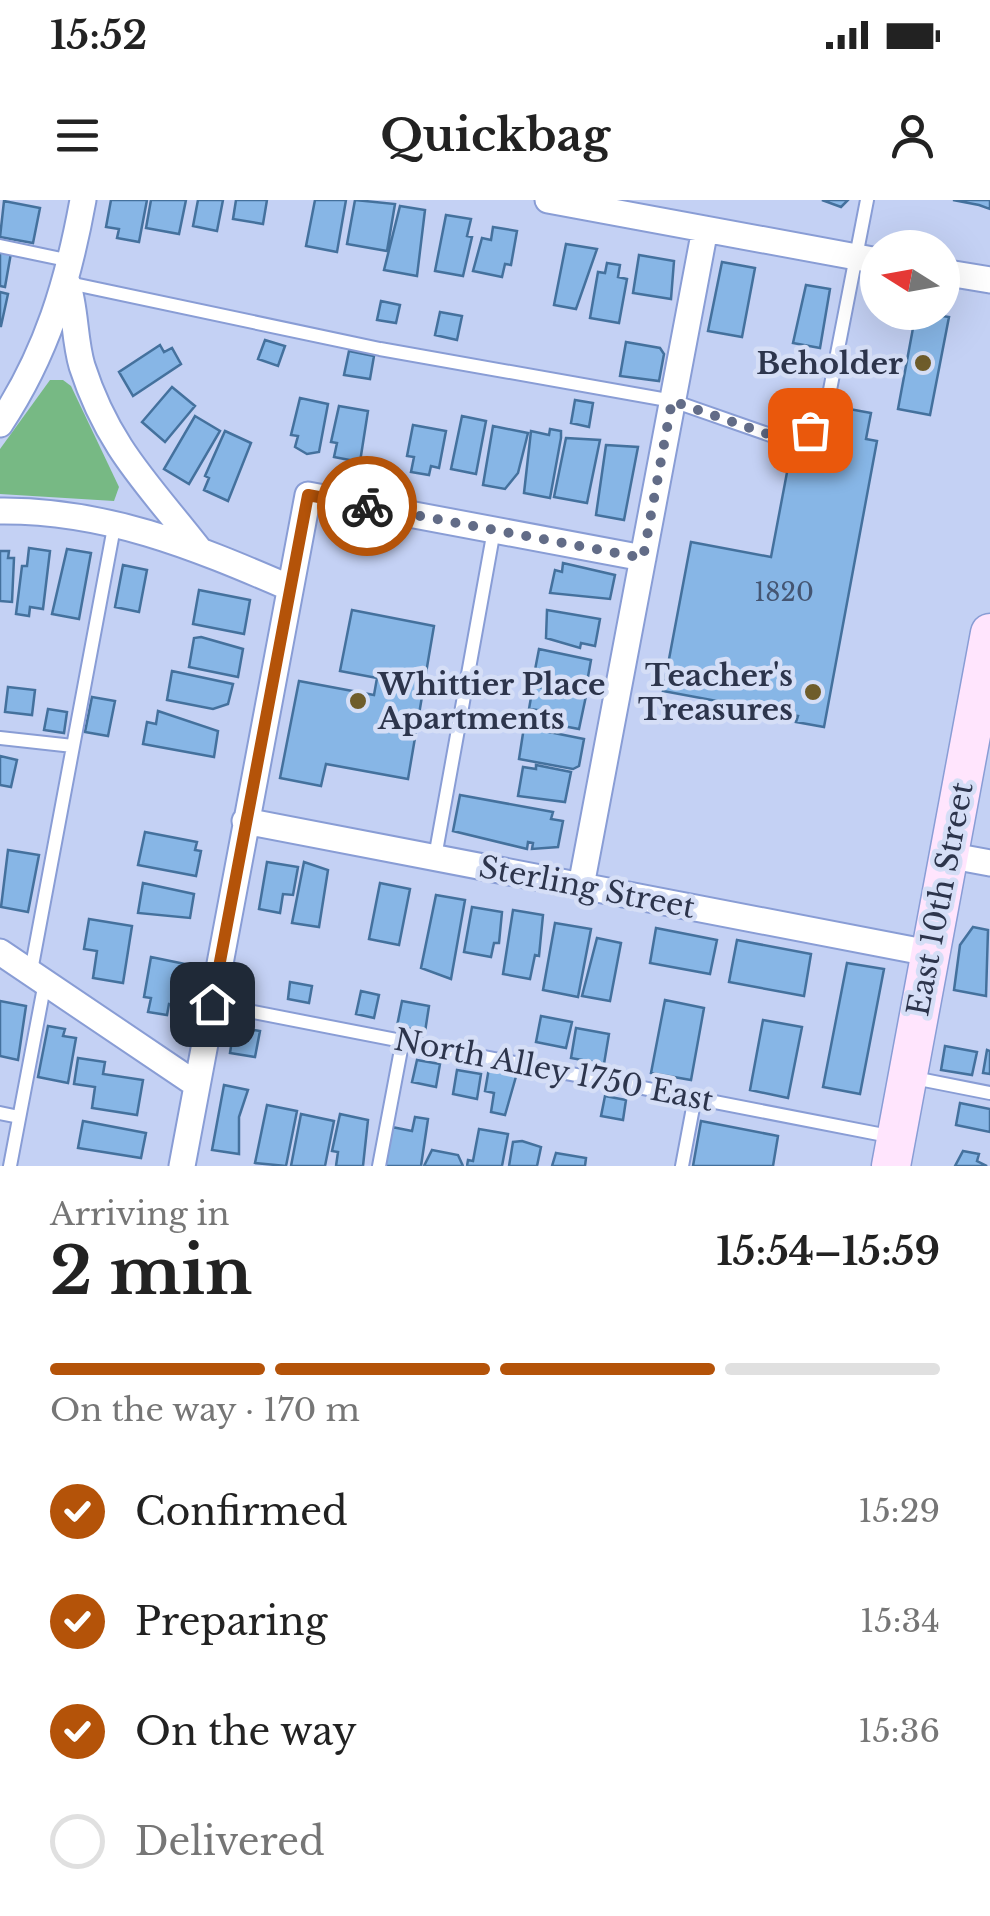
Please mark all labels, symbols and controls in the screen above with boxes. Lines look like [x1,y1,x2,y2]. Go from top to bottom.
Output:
text: 15:52 [50,12,147,59]
text: Quickbag [380,107,610,163]
icon: menu [50,108,105,163]
icon: person [885,108,940,163]
north arrow [860,230,960,330]
map controls [860,230,960,330]
place label: Beholder [756,345,903,382]
marker: Beholder [912,352,934,374]
pin [768,388,853,473]
icon: bag [783,403,838,458]
courier [317,456,417,556]
icon: bike [340,479,395,534]
house number: 1820 [754,577,814,608]
place label: Teacher's Treasures [638,657,793,728]
place label: Whittier Place Apartments [377,666,605,737]
marker: Teacher's Treasures [802,681,824,703]
marker: Whittier Place Apartments [347,690,369,712]
street label: East 10th Street [899,778,981,1019]
street label: Sterling Street [476,848,699,926]
pin [170,962,255,1047]
icon: home [185,977,240,1032]
street label: North Alley 1750 East [391,1021,717,1119]
text: Arriving in [50,1194,229,1234]
text: 15:54–15:59 [716,1228,940,1275]
text: 2 min [50,1231,252,1312]
text: On the way · 170 m [50,1390,360,1430]
icon: check [50,1484,105,1539]
text: Confirmed [135,1488,348,1535]
text: 15:29 [858,1491,940,1531]
icon: check [50,1594,105,1649]
text: Preparing [135,1598,327,1645]
text: 15:34 [860,1601,940,1641]
icon: check [50,1704,105,1759]
text: On the way [135,1708,357,1755]
text: 15:36 [858,1711,940,1751]
text: Delivered [135,1818,325,1865]

